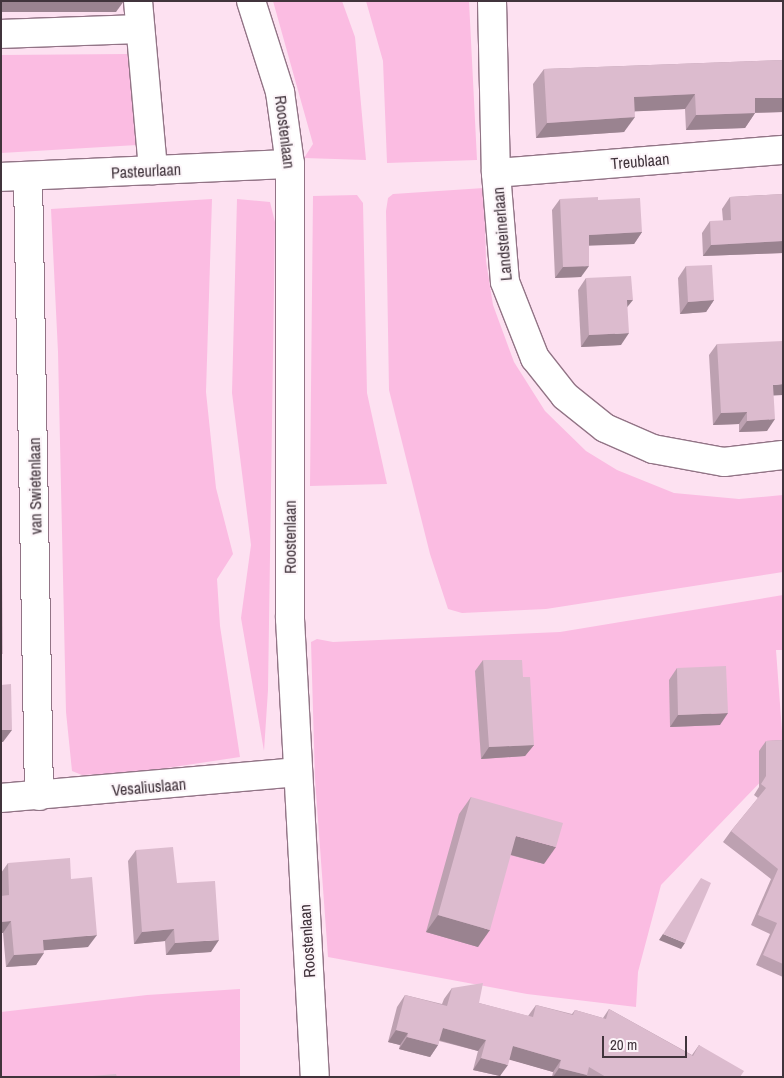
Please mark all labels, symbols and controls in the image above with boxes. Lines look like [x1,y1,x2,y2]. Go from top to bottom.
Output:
street label: Roostenlaan [271,94,299,170]
street label: Treublaan [610,149,670,173]
street label: Pasteurlaan [111,160,181,182]
street label: Landsteinerlaan [488,186,516,282]
street label: van Swietenlaan [25,437,45,535]
street label: Roostenlaan [280,500,300,574]
street label: Vesaliuslaan [111,774,187,800]
street label: Roostenlaan [295,904,319,978]
scale bar [604,1026,689,1058]
text: 20 m [610,1034,637,1055]

